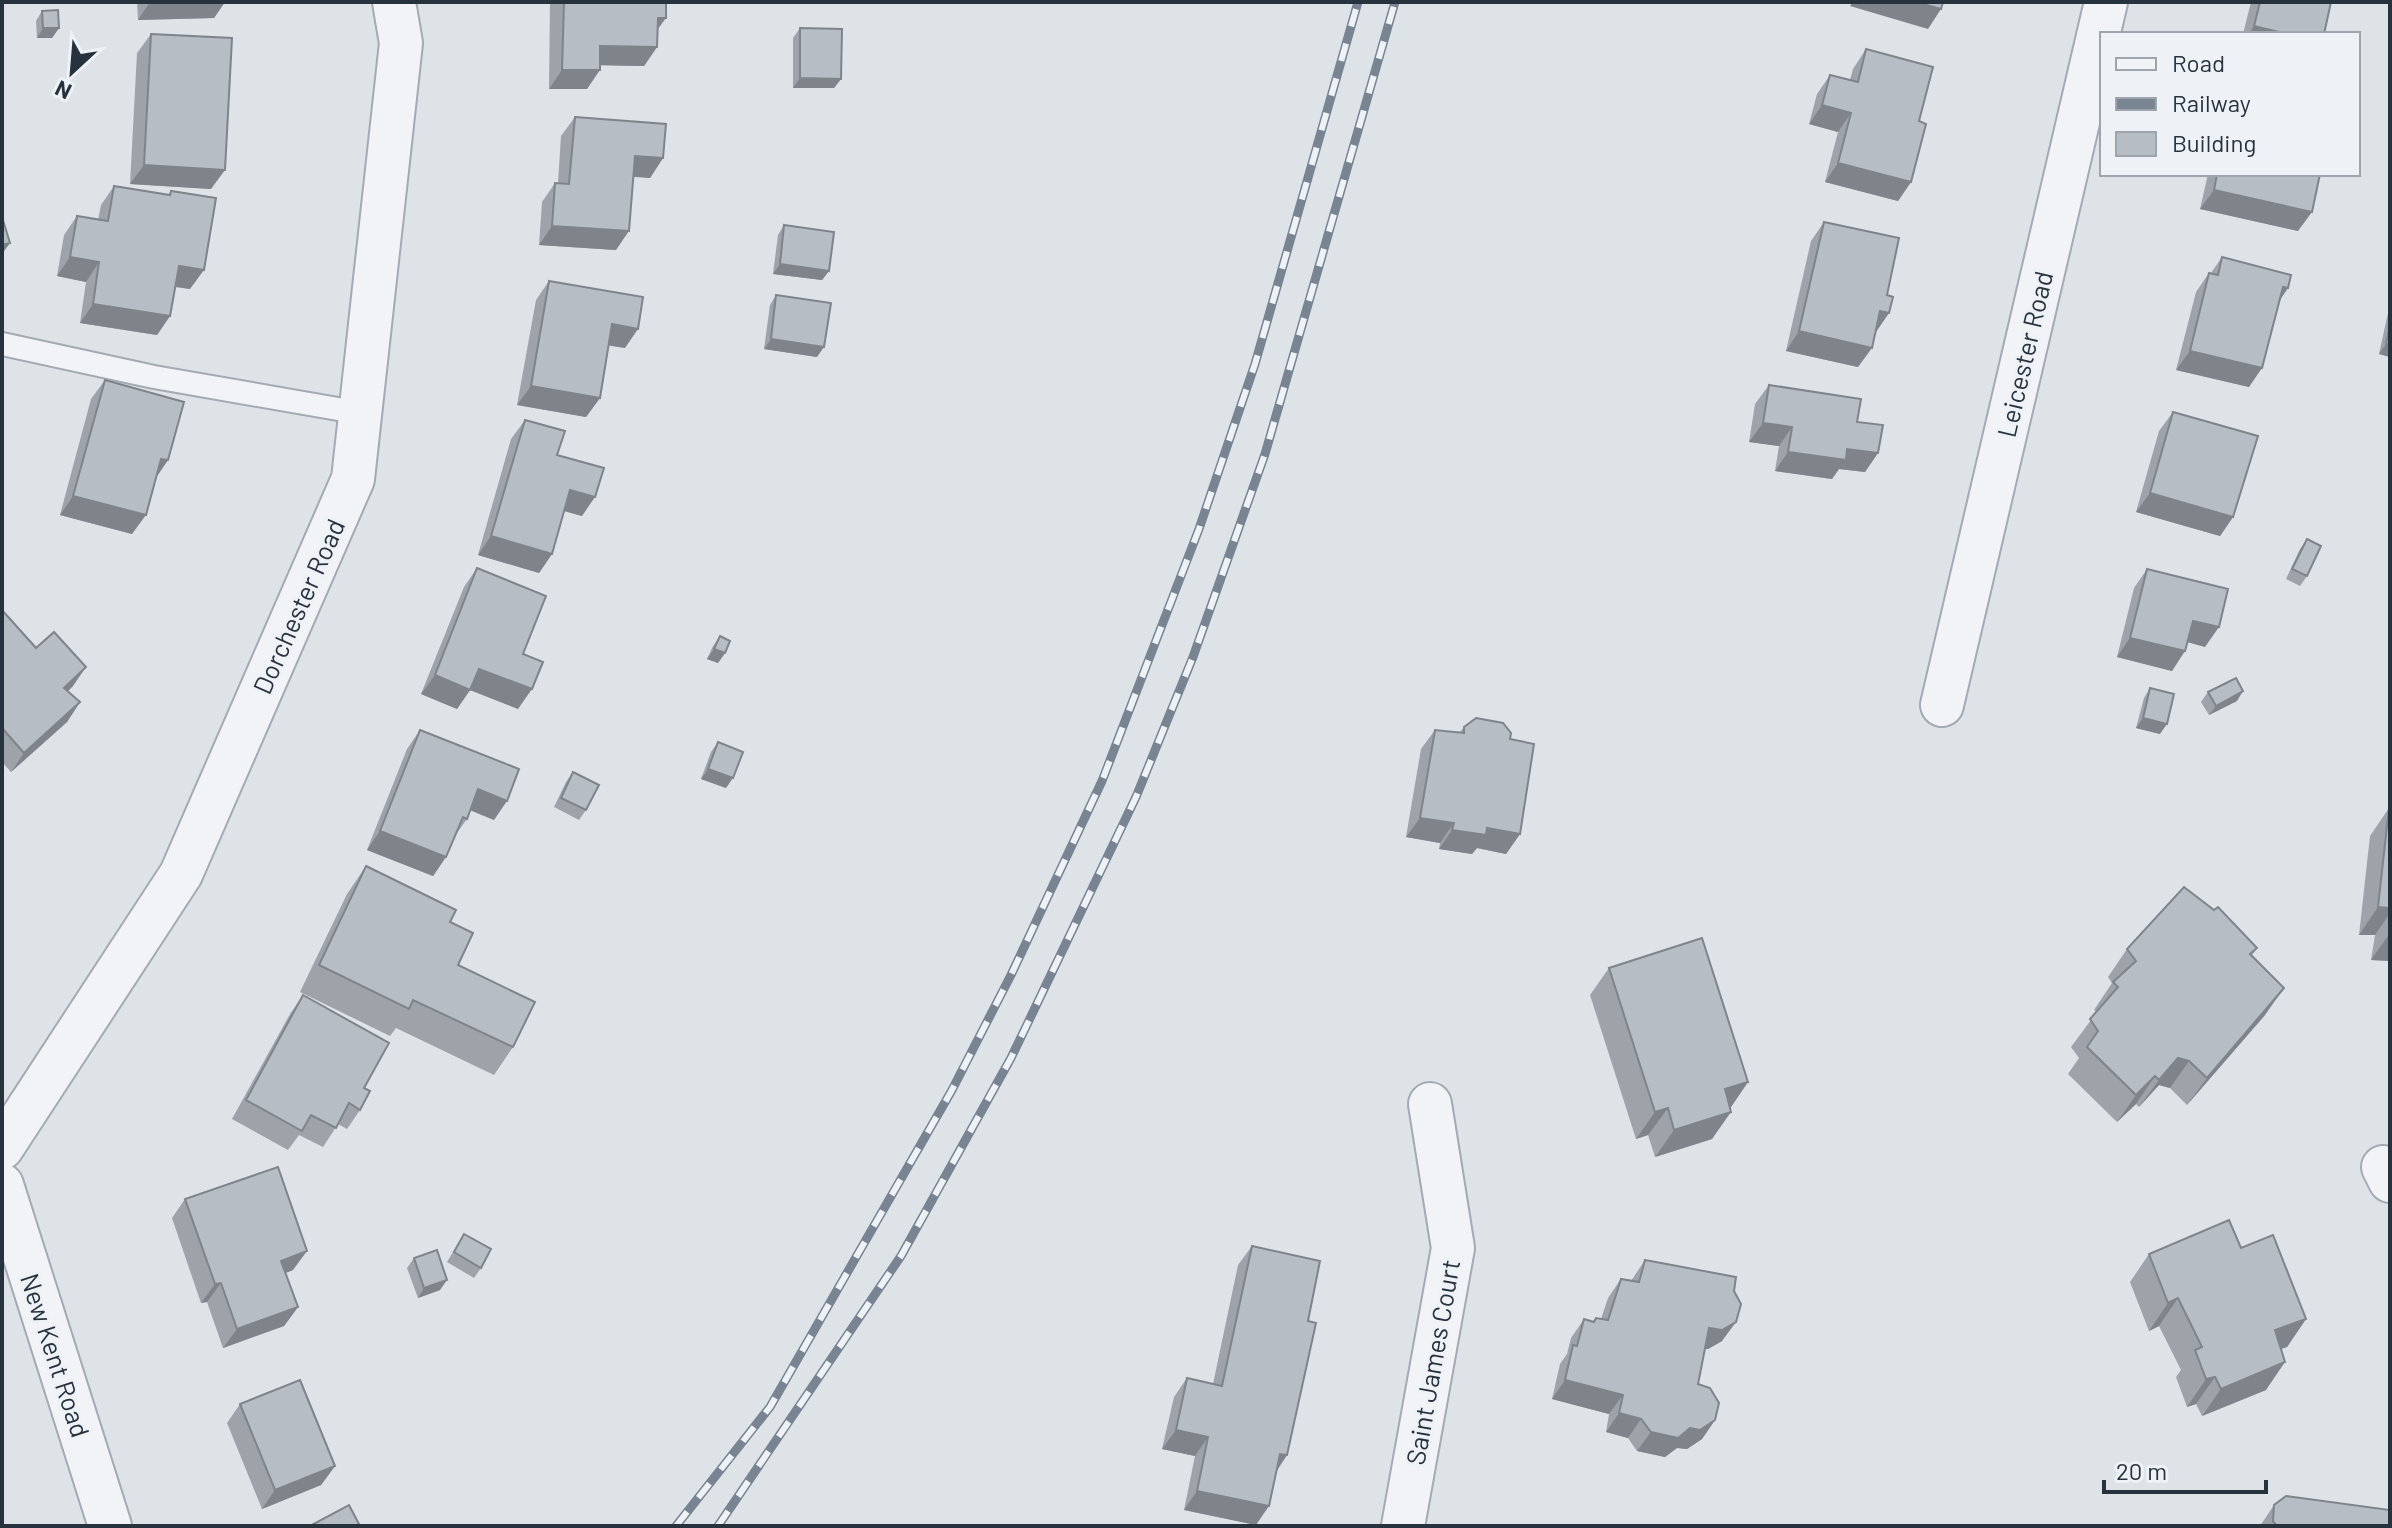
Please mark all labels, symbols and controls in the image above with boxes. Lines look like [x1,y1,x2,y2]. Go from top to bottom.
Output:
north arrow [32,32,112,112]
legend [2100,32,2360,176]
text: Road [2172,48,2225,77]
text: N [51,76,75,106]
text: Railway [2172,88,2251,117]
text: Building [2172,128,2256,157]
street label: Leicester Road [1990,268,2058,440]
street label: Dorchester Road [246,514,350,698]
street label: Saint James Court [1399,1257,1465,1467]
street label: New Kent Road [15,1269,97,1441]
scale bar [2104,1444,2266,1494]
text: 20 m [2116,1456,2167,1485]

